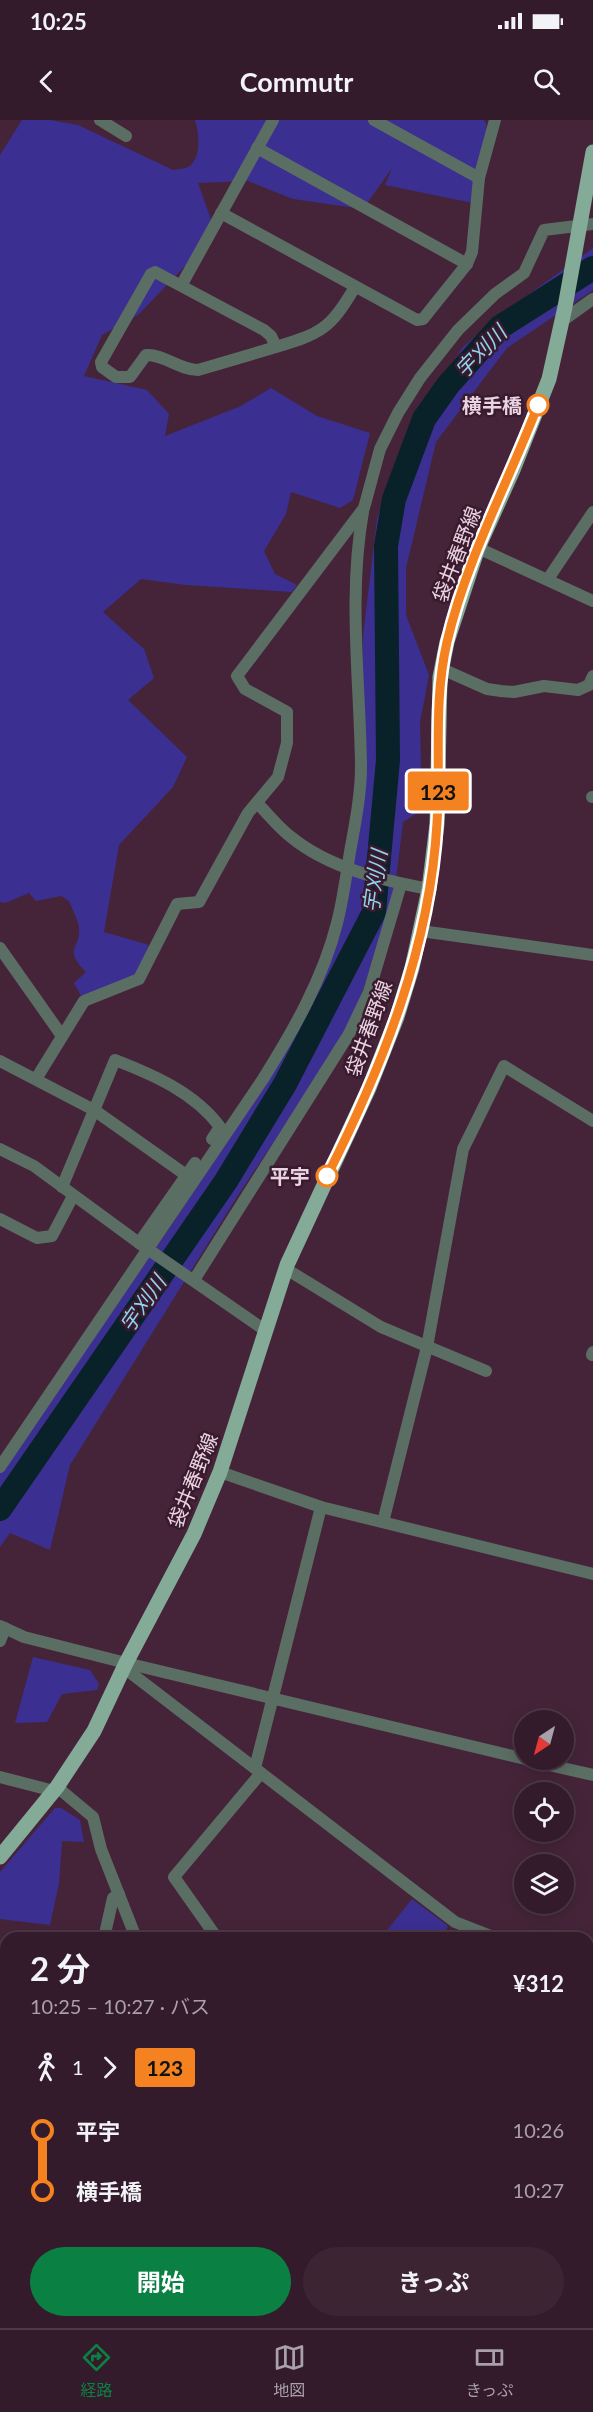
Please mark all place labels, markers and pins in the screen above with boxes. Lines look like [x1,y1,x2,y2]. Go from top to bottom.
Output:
place label: 横手橋 [462,393,522,417]
marker: 横手橋 [527,394,549,416]
place label: 平宇 [270,1164,310,1188]
marker: 平宇 [316,1165,338,1187]

